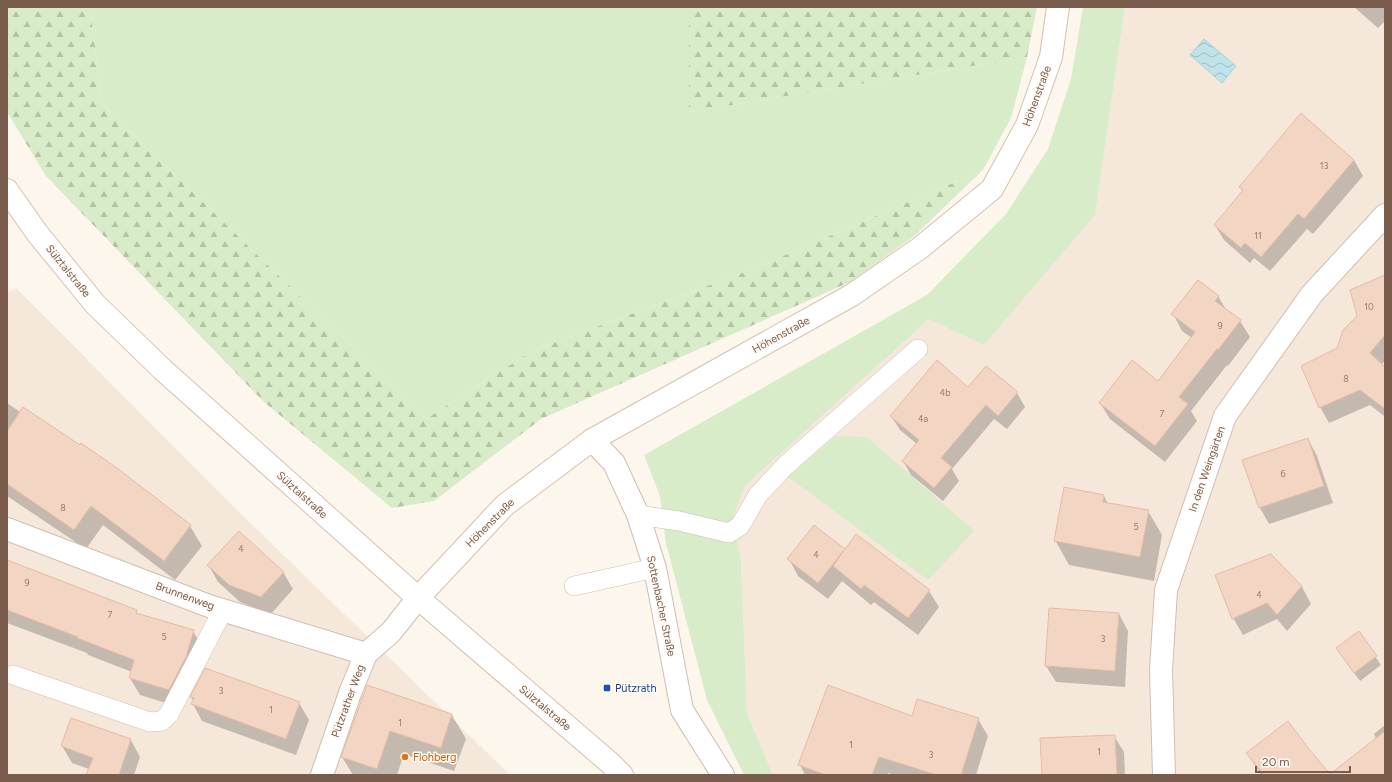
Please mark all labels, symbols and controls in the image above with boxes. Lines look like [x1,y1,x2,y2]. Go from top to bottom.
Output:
street label: Höhenstraße [1020,64,1054,128]
house number: 13 [1320,160,1328,171]
house number: 11 [1254,230,1262,241]
street label: Sülztalstraße [43,242,93,300]
house number: 10 [1364,301,1374,312]
street label: Höhenstraße [750,314,812,356]
house number: 9 [1217,320,1223,331]
house number: 8 [1343,373,1349,384]
house number: 4b [940,387,950,398]
house number: 7 [1160,408,1165,419]
house number: 4a [918,413,928,424]
street label: In den Weingärten [1186,424,1228,514]
house number: 6 [1280,468,1286,479]
street label: Sülztalstraße [274,469,330,521]
street label: Höhenstraße [463,496,517,550]
house number: 8 [60,502,66,513]
house number: 5 [1133,521,1139,532]
house number: 4 [238,543,244,554]
house number: 4 [813,549,819,560]
street label: Sottenbacher Straße [644,554,678,658]
house number: 9 [24,577,30,588]
street label: Brunnenweg [154,579,216,613]
house number: 4 [1256,589,1262,600]
house number: 7 [108,609,113,620]
house number: 5 [161,631,167,642]
house number: 3 [1101,633,1106,644]
street label: Pützrather Weg [329,663,367,739]
place label: Pützrath [615,682,657,695]
street label: Sülztalstraße [516,683,574,733]
marker: Pützrath [602,683,612,693]
house number: 3 [219,685,224,696]
house number: 1 [269,704,273,715]
house number: 1 [398,717,402,728]
house number: 1 [849,739,853,750]
house number: 1 [1097,746,1101,757]
scale bar [1256,748,1350,774]
house number: 3 [929,749,934,760]
place label: Flohberg [413,751,457,764]
marker: Flohberg [400,752,410,762]
text: 20 m [1262,755,1290,769]

